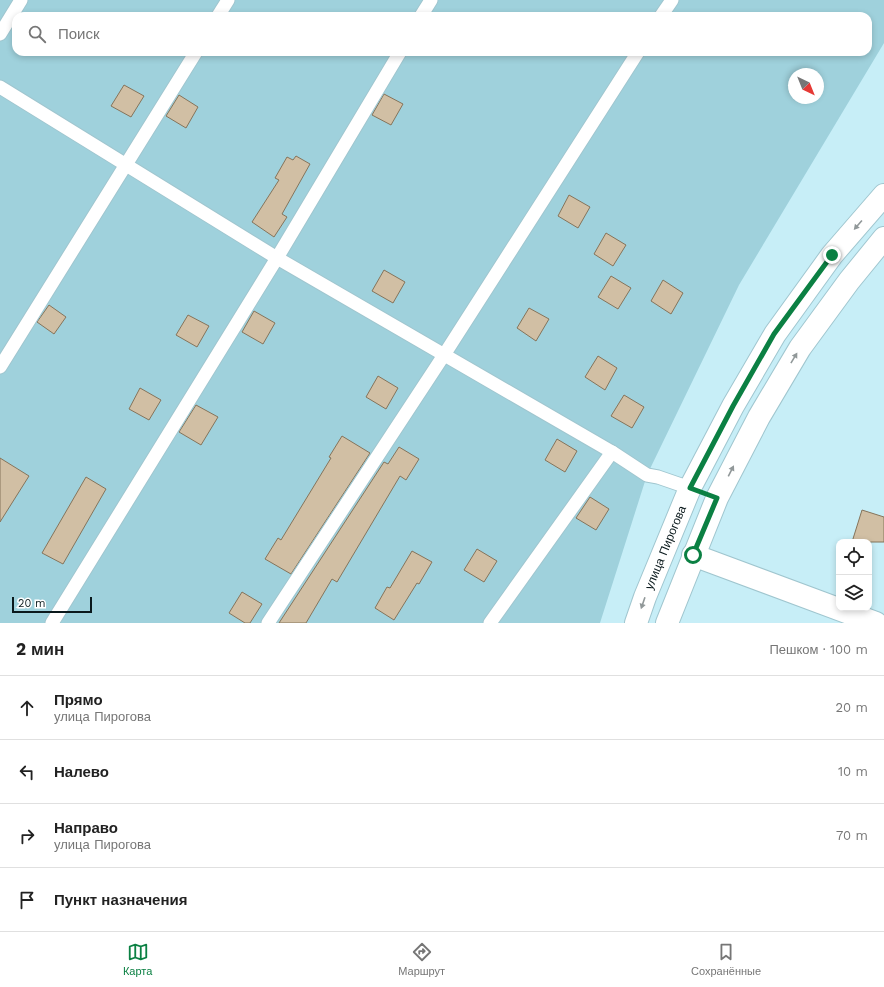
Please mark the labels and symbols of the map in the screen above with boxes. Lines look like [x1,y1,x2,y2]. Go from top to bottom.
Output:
north arrow [788,68,824,104]
one-way arrow [854,219,863,230]
route end [823,246,841,264]
one-way arrow [791,352,798,364]
one-way arrow [728,465,734,477]
street label: улица Пирогова [642,503,689,592]
route start [684,546,702,564]
scale bar [12,595,92,614]
one-way arrow [640,597,646,609]

